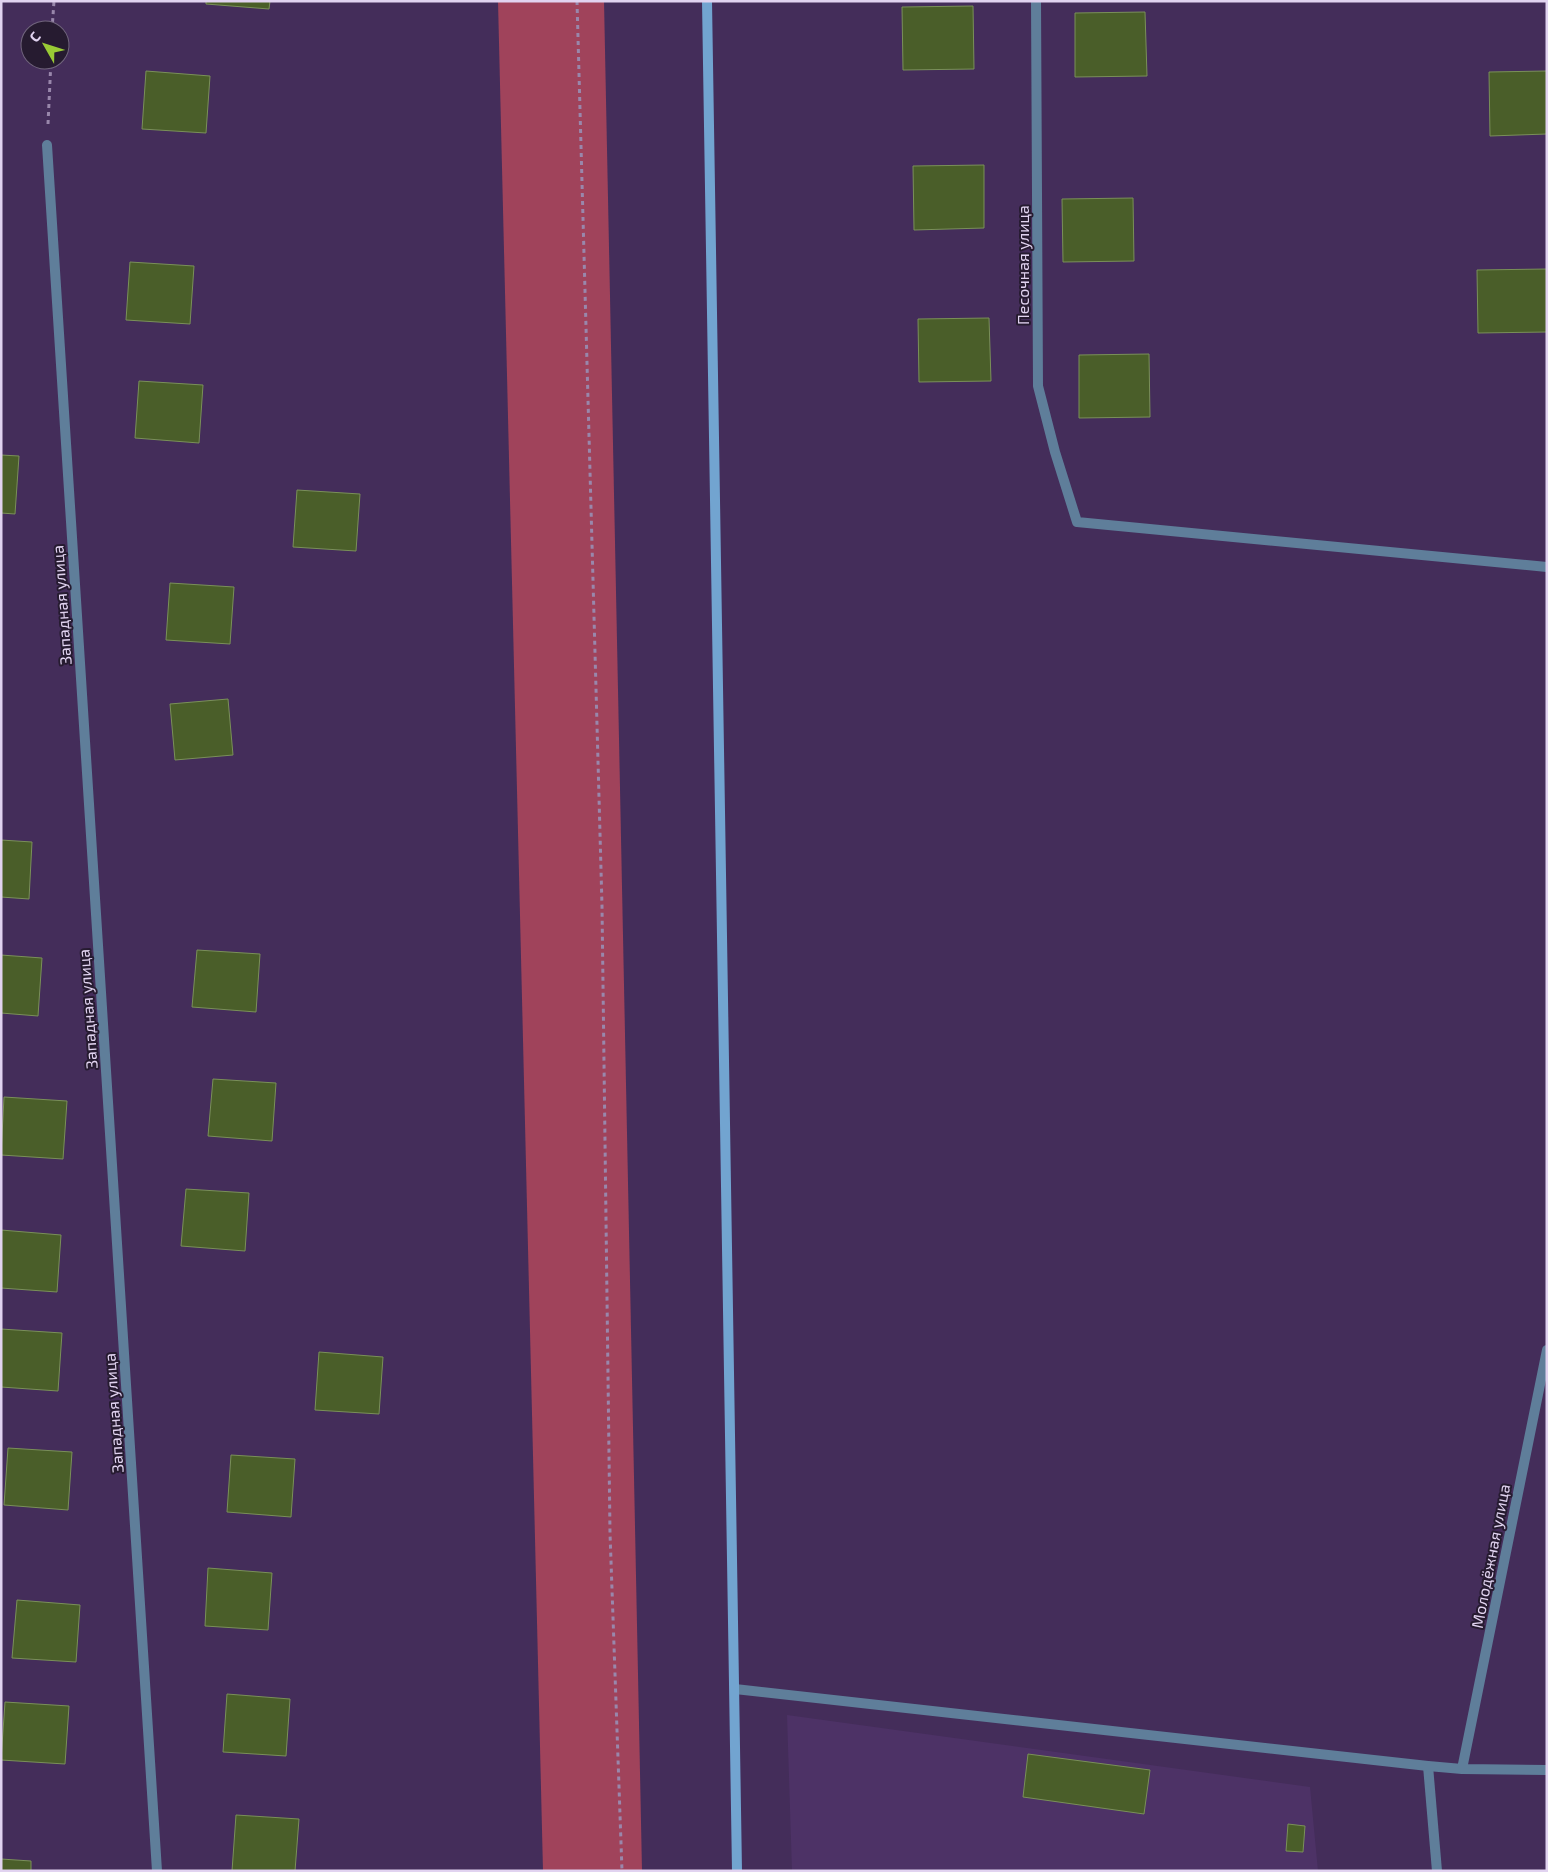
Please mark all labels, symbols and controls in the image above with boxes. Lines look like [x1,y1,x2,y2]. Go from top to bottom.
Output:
north arrow [20,20,70,70]
text: С [25,28,44,45]
street label: Песочная улица [1013,205,1033,325]
street label: Западная улица [47,544,76,666]
street label: Западная улица [73,948,102,1070]
street label: Западная улица [99,1352,128,1474]
street label: Молодёжная улица [1467,1482,1514,1630]

